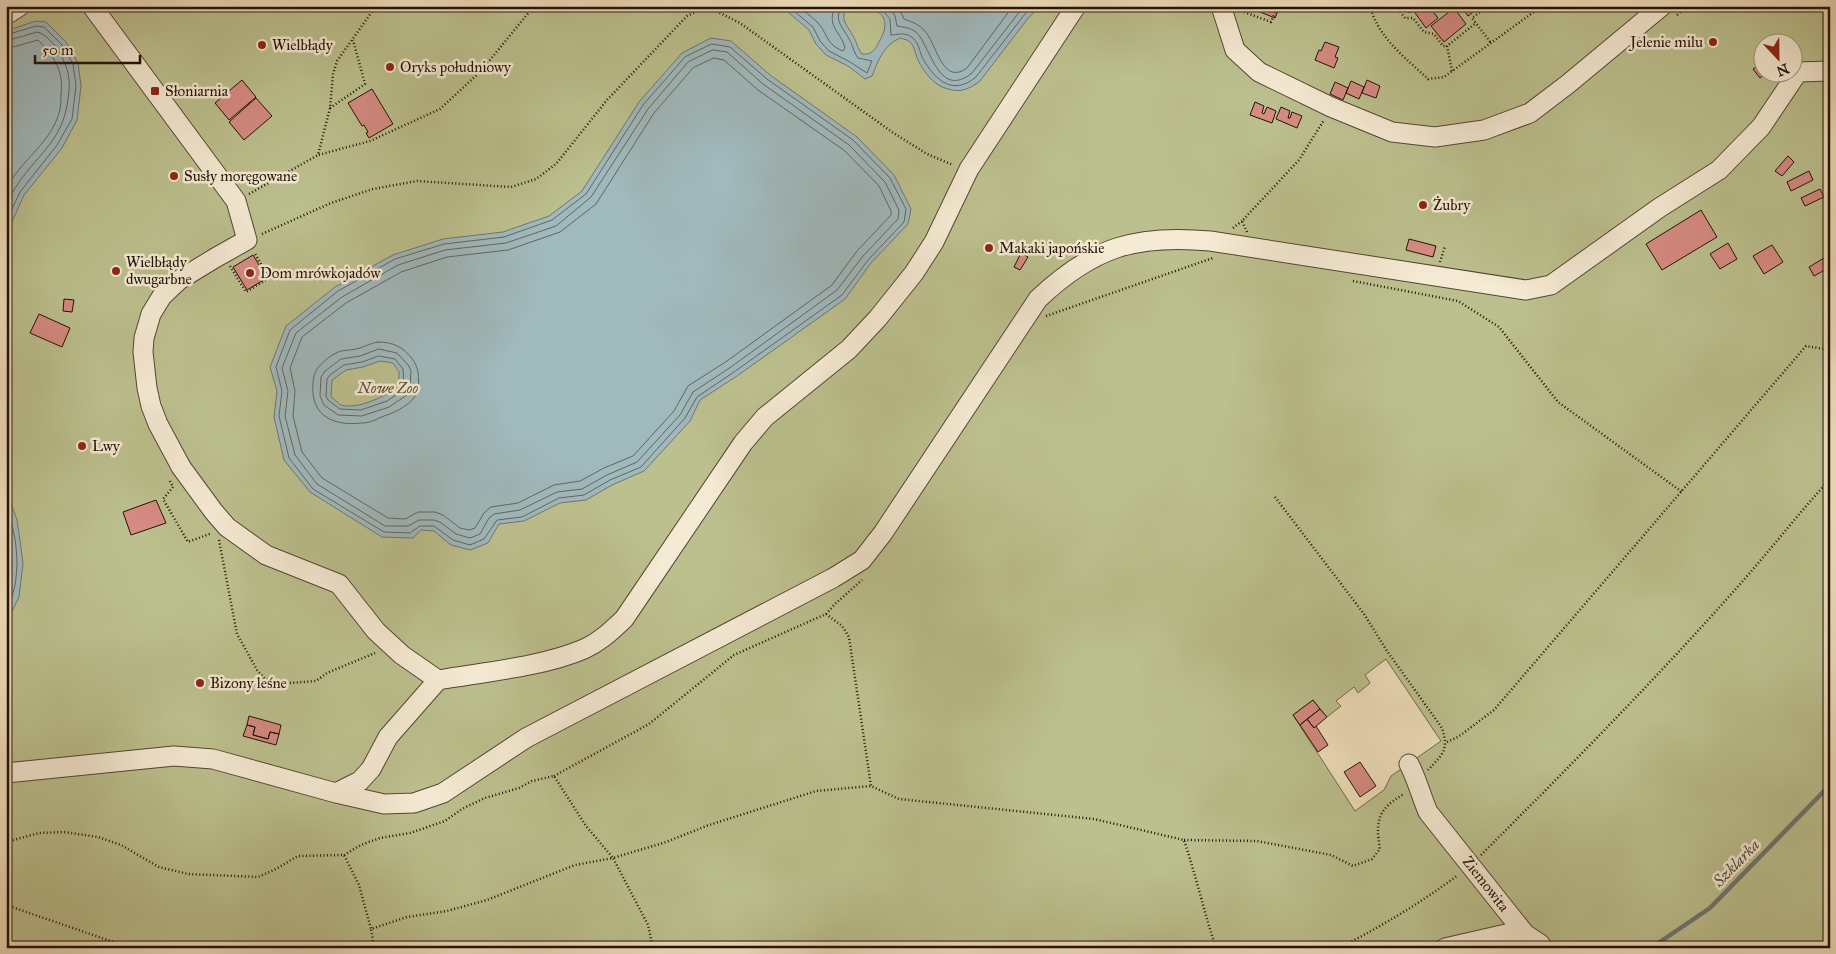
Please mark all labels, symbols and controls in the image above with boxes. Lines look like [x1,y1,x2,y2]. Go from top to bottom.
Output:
scale bar [35,32,140,64]
north arrow [1754,32,1804,82]
place label: Jelenie milu [1628,33,1703,52]
place label: Wielbłądy [272,36,334,54]
marker: Jelenie milu [1707,36,1719,48]
marker: Wielbłądy [256,39,268,51]
text: 50 m [42,41,74,59]
place label: Oryks południowy [400,58,512,76]
text: N [1774,59,1791,80]
marker: Oryks południowy [384,61,396,73]
place label: Słoniarnia [165,82,229,100]
marker: Słoniarnia [149,85,161,97]
place label: Susły moręgowane [184,167,297,185]
marker: Susły moręgowane [168,170,180,182]
place label: Żubry [1433,196,1471,214]
marker: Żubry [1417,199,1429,211]
place label: Makaki japońskie [999,239,1104,257]
marker: Makaki japońskie [983,242,995,254]
place label: Wielbłądy dwugarbne [126,253,192,288]
place label: Dom mrówkojadów [260,264,380,282]
marker: Wielbłądy dwugarbne [110,265,122,277]
marker: Dom mrówkojadów [244,267,256,279]
park label: Nowe Zoo [357,379,419,397]
place label: Lwy [92,437,121,455]
marker: Lwy [76,440,88,452]
place label: Bizony leśne [210,674,287,692]
marker: Bizony leśne [194,677,206,689]
water label: Szklarka [1708,835,1763,891]
street label: Ziemowita [1459,853,1514,916]

